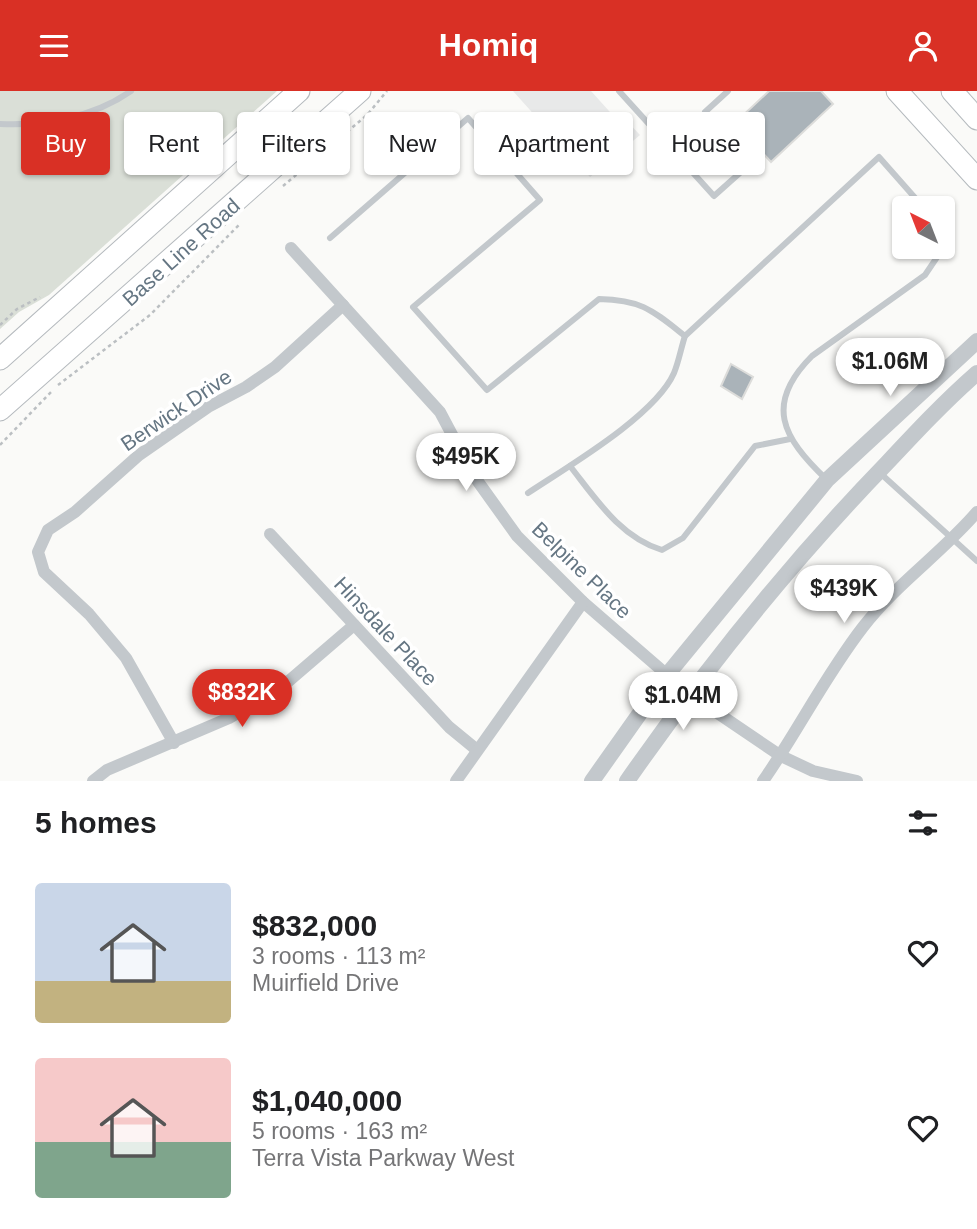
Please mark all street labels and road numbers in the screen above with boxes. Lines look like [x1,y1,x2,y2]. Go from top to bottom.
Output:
street label: Base Line Road [118,193,244,311]
street label: Berwick Drive [116,365,236,455]
street label: Belpine Place [528,517,636,623]
street label: Hinsdale Place [330,572,442,690]

